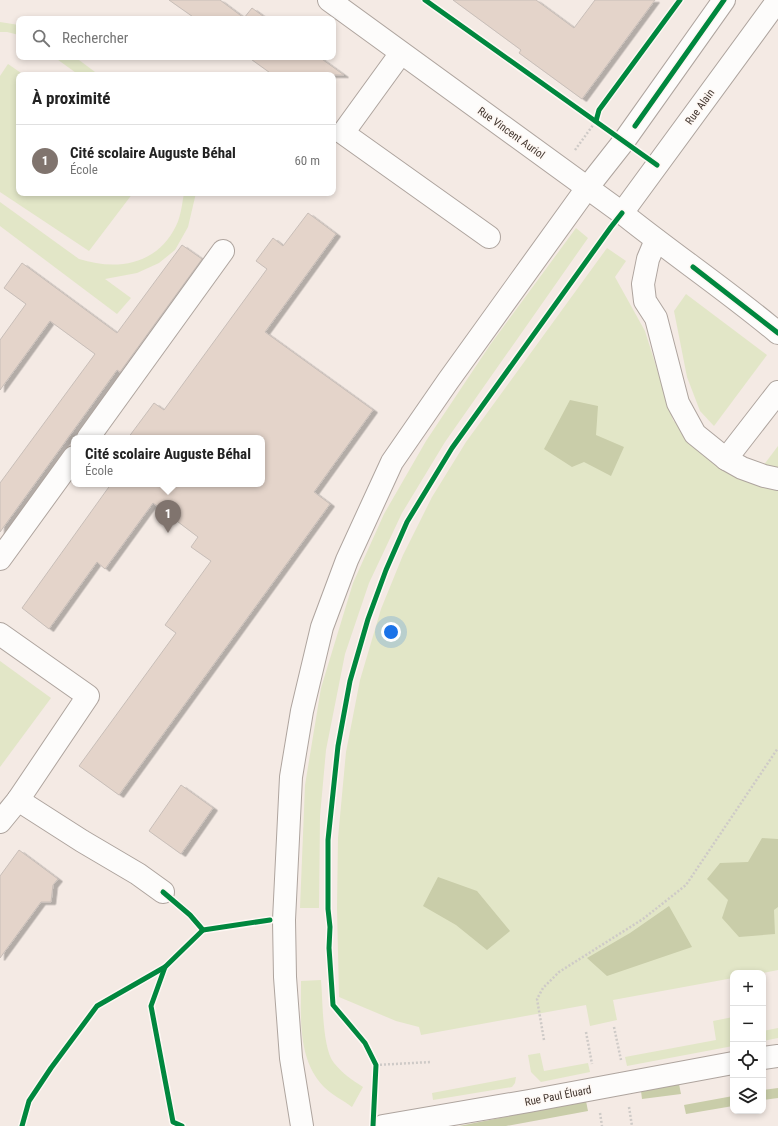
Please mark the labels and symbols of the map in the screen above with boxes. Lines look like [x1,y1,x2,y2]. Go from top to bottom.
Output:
street label: Rue Alain [683,87,717,127]
street label: Rue Vincent Auriol [475,104,547,162]
pin: 1 [155,500,181,533]
your location [381,622,401,642]
street label: Rue Paul Éluard [523,1083,593,1109]

